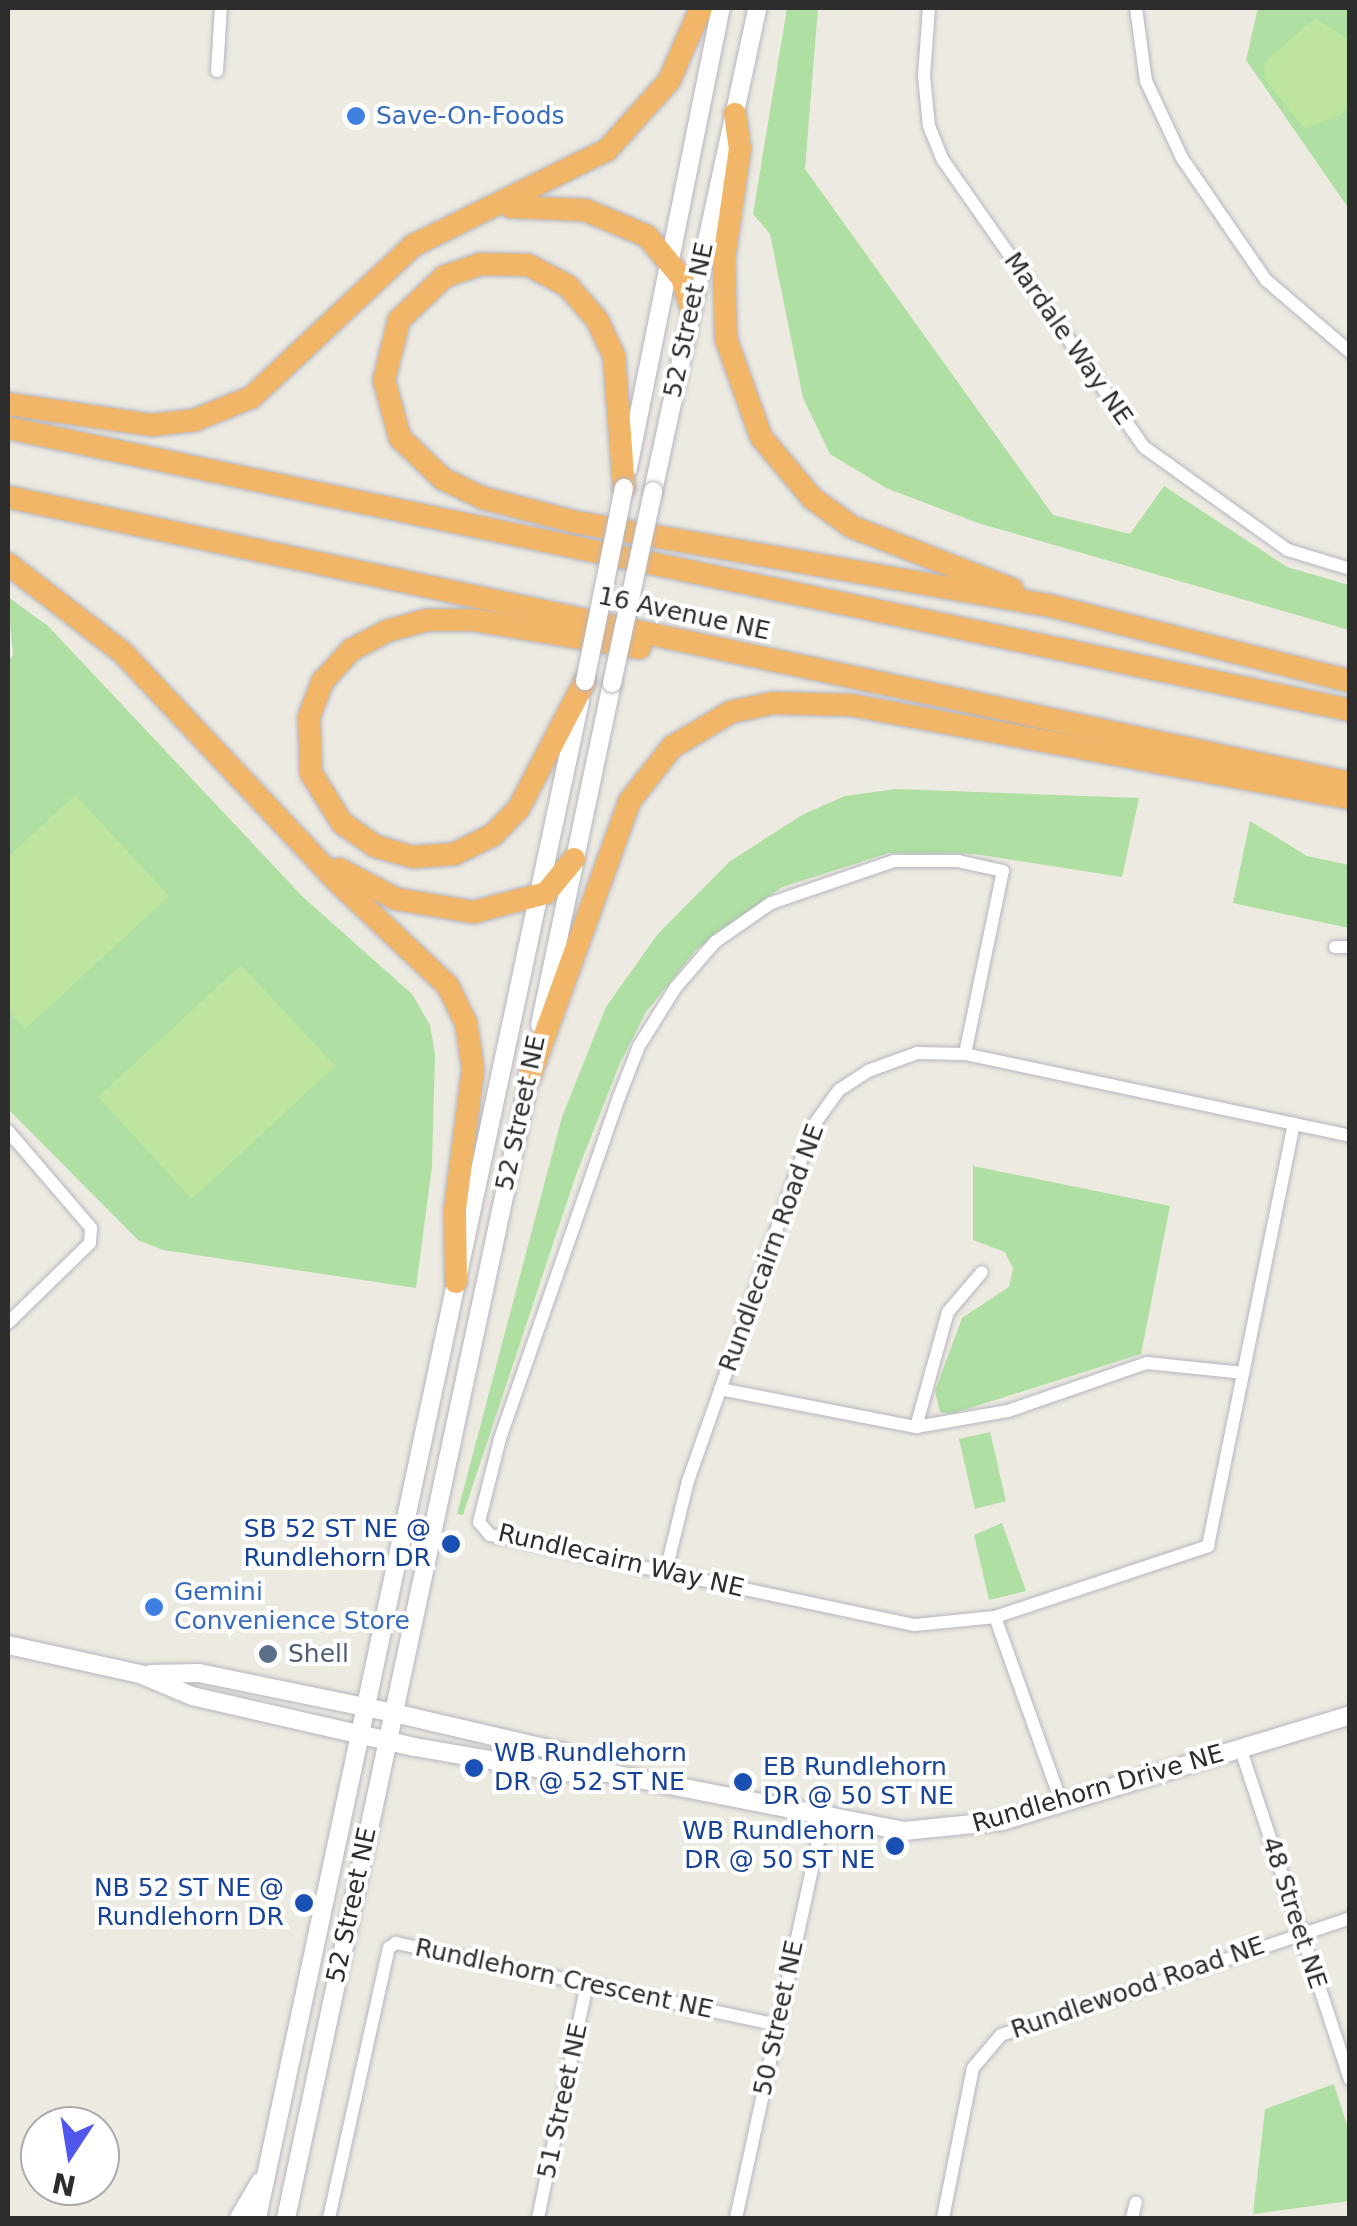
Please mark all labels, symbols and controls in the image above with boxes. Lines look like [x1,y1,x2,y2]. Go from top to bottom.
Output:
place label: Save-On-Foods [376,101,565,131]
marker: Save-On-Foods [345,105,367,127]
street label: 52 Street NE [658,240,720,400]
street label: Mardale Way NE [997,247,1139,431]
street label: 16 Avenue NE [595,581,773,647]
street label: 52 Street NE [490,1033,552,1193]
street label: Rundlecairn Road NE [713,1120,831,1376]
place label: SB 52 ST NE @ Rundlehorn DR [243,1515,431,1574]
street label: Rundlecairn Way NE [495,1518,747,1604]
marker: SB 52 ST NE @ Rundlehorn DR [440,1533,462,1555]
place label: Gemini Convenience Store [174,1578,410,1637]
marker: Gemini Convenience Store [143,1596,165,1618]
place label: Shell [288,1639,349,1669]
marker: Shell [257,1643,279,1665]
place label: WB Rundlehorn DR @ 52 ST NE [494,1739,687,1798]
street label: Rundlehorn Drive NE [969,1739,1227,1839]
place label: EB Rundlehorn DR @ 50 ST NE [763,1753,954,1812]
marker: WB Rundlehorn DR @ 52 ST NE [463,1757,485,1779]
marker: EB Rundlehorn DR @ 50 ST NE [732,1771,754,1793]
place label: WB Rundlehorn DR @ 50 ST NE [682,1817,875,1876]
street label: 52 Street NE [321,1825,383,1985]
street label: 48 Street NE [1255,1833,1333,1993]
marker: WB Rundlehorn DR @ 50 ST NE [884,1835,906,1857]
place label: NB 52 ST NE @ Rundlehorn DR [94,1874,284,1933]
marker: NB 52 ST NE @ Rundlehorn DR [293,1892,315,1914]
street label: Rundlewood Road NE [1007,1930,1269,2046]
street label: Rundlehorn Crescent NE [412,1933,716,2025]
street label: 50 Street NE [748,1938,810,2098]
street label: 51 Street NE [532,2021,594,2181]
north arrow [20,2106,120,2206]
text: N [49,2165,79,2202]

